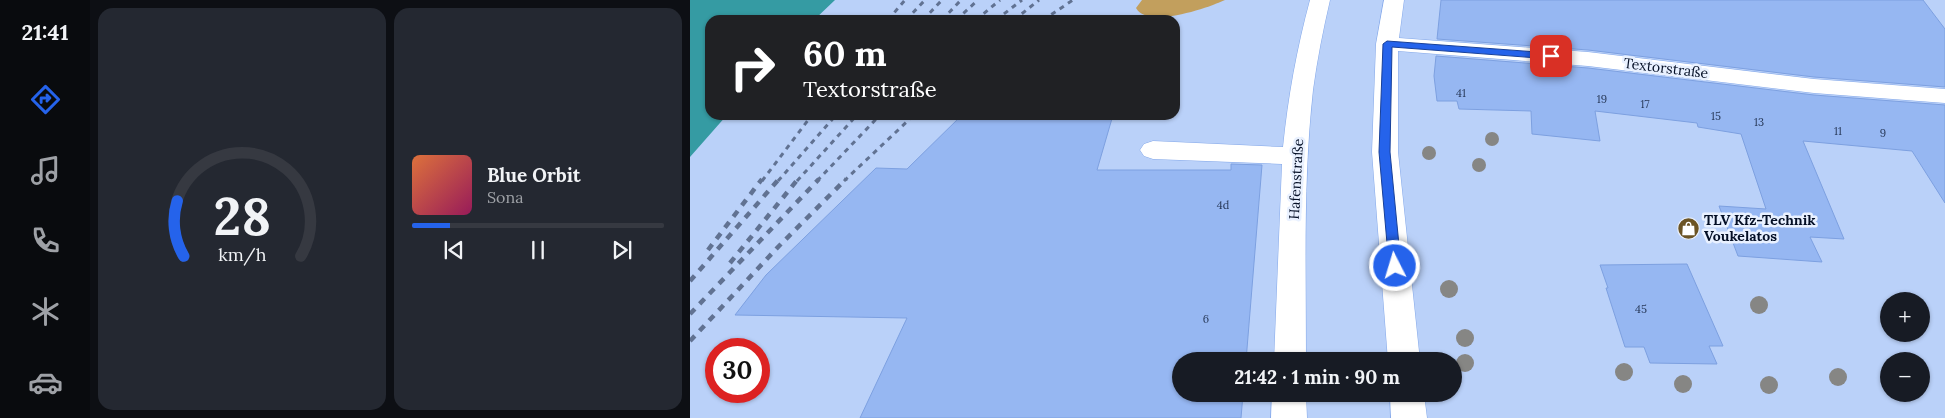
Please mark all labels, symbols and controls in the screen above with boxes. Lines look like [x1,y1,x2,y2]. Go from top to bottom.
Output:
text: 21:41 [21,18,69,46]
text: 60 m [803,31,887,76]
icon: right [720,35,785,100]
pin [1530,35,1572,77]
icon: arrive [1537,42,1565,70]
street label: Textorstraße [1623,54,1710,82]
text: Textorstraße [803,75,937,103]
icon: directions [28,82,63,117]
house number: 41 [1456,86,1466,100]
house number: 19 [1597,92,1607,106]
house number: 17 [1640,97,1650,111]
house number: 15 [1711,109,1721,123]
house number: 13 [1754,115,1764,129]
house number: 11 [1834,124,1842,138]
house number: 9 [1880,126,1886,140]
street label: Hafenstraße [1285,138,1307,220]
icon: music [28,153,63,188]
text: Blue Orbit [487,163,581,187]
text: 28 [213,183,271,249]
text: Sona [487,187,523,207]
house number: 4d [1217,198,1230,212]
place label: TLV Kfz-Technik Voukelatos [1704,211,1816,245]
shop icon: TLV Kfz-Technik Voukelatos [1676,216,1700,240]
icon: phone [28,223,63,258]
icon: previous [440,236,468,264]
icon: pause [524,236,552,264]
icon: next [608,236,636,264]
position arrow [1368,239,1420,291]
text: km/h [218,243,266,266]
map controls [1880,292,1930,402]
button: + [1880,292,1930,342]
icon: climate [28,294,63,329]
house number: 45 [1635,302,1647,316]
house number: 6 [1203,312,1209,326]
speed limit sign: 30 [705,338,770,403]
button: − [1880,352,1930,402]
icon: car [28,365,63,400]
text: 21:42 · 1 min · 90 m [1234,365,1400,389]

